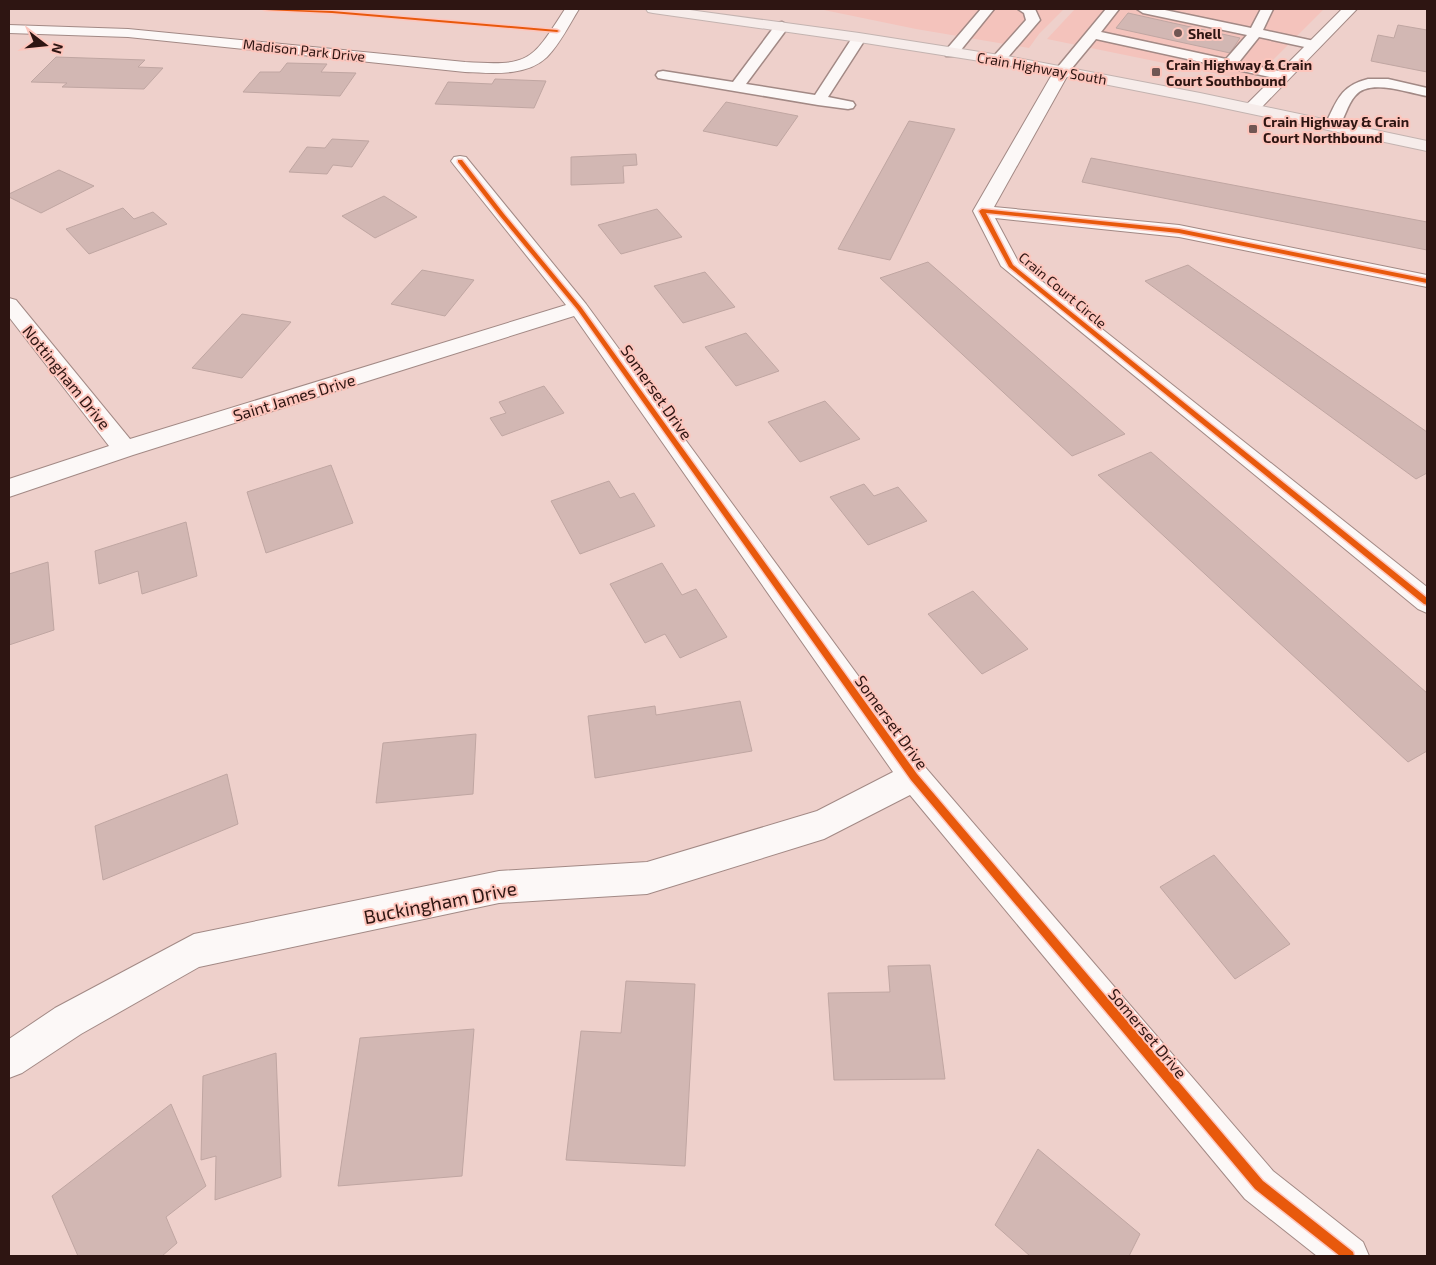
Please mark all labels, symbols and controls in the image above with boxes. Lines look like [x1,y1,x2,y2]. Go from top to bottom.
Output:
north arrow [20,20,70,70]
place label: Shell [1188,25,1222,42]
marker: Shell [1172,27,1184,39]
street label: Madison Park Drive [242,35,366,65]
text: N [48,42,68,56]
street label: Crain Highway South [976,48,1108,88]
place label: Crain Highway & Crain Court Southbound [1166,56,1312,89]
marker: Crain Highway & Crain Court Southbound [1150,66,1162,78]
place label: Crain Highway & Crain Court Northbound [1263,113,1409,146]
marker: Crain Highway & Crain Court Northbound [1247,123,1259,135]
street label: Crain Court Circle [1016,248,1110,332]
street label: Nottingham Drive [19,321,115,433]
street label: Somerset Drive [617,341,697,443]
street label: Saint James Drive [231,369,357,425]
street label: Somerset Drive [852,671,932,773]
street label: Buckingham Drive [362,876,518,928]
street label: Somerset Drive [1105,984,1191,1082]

